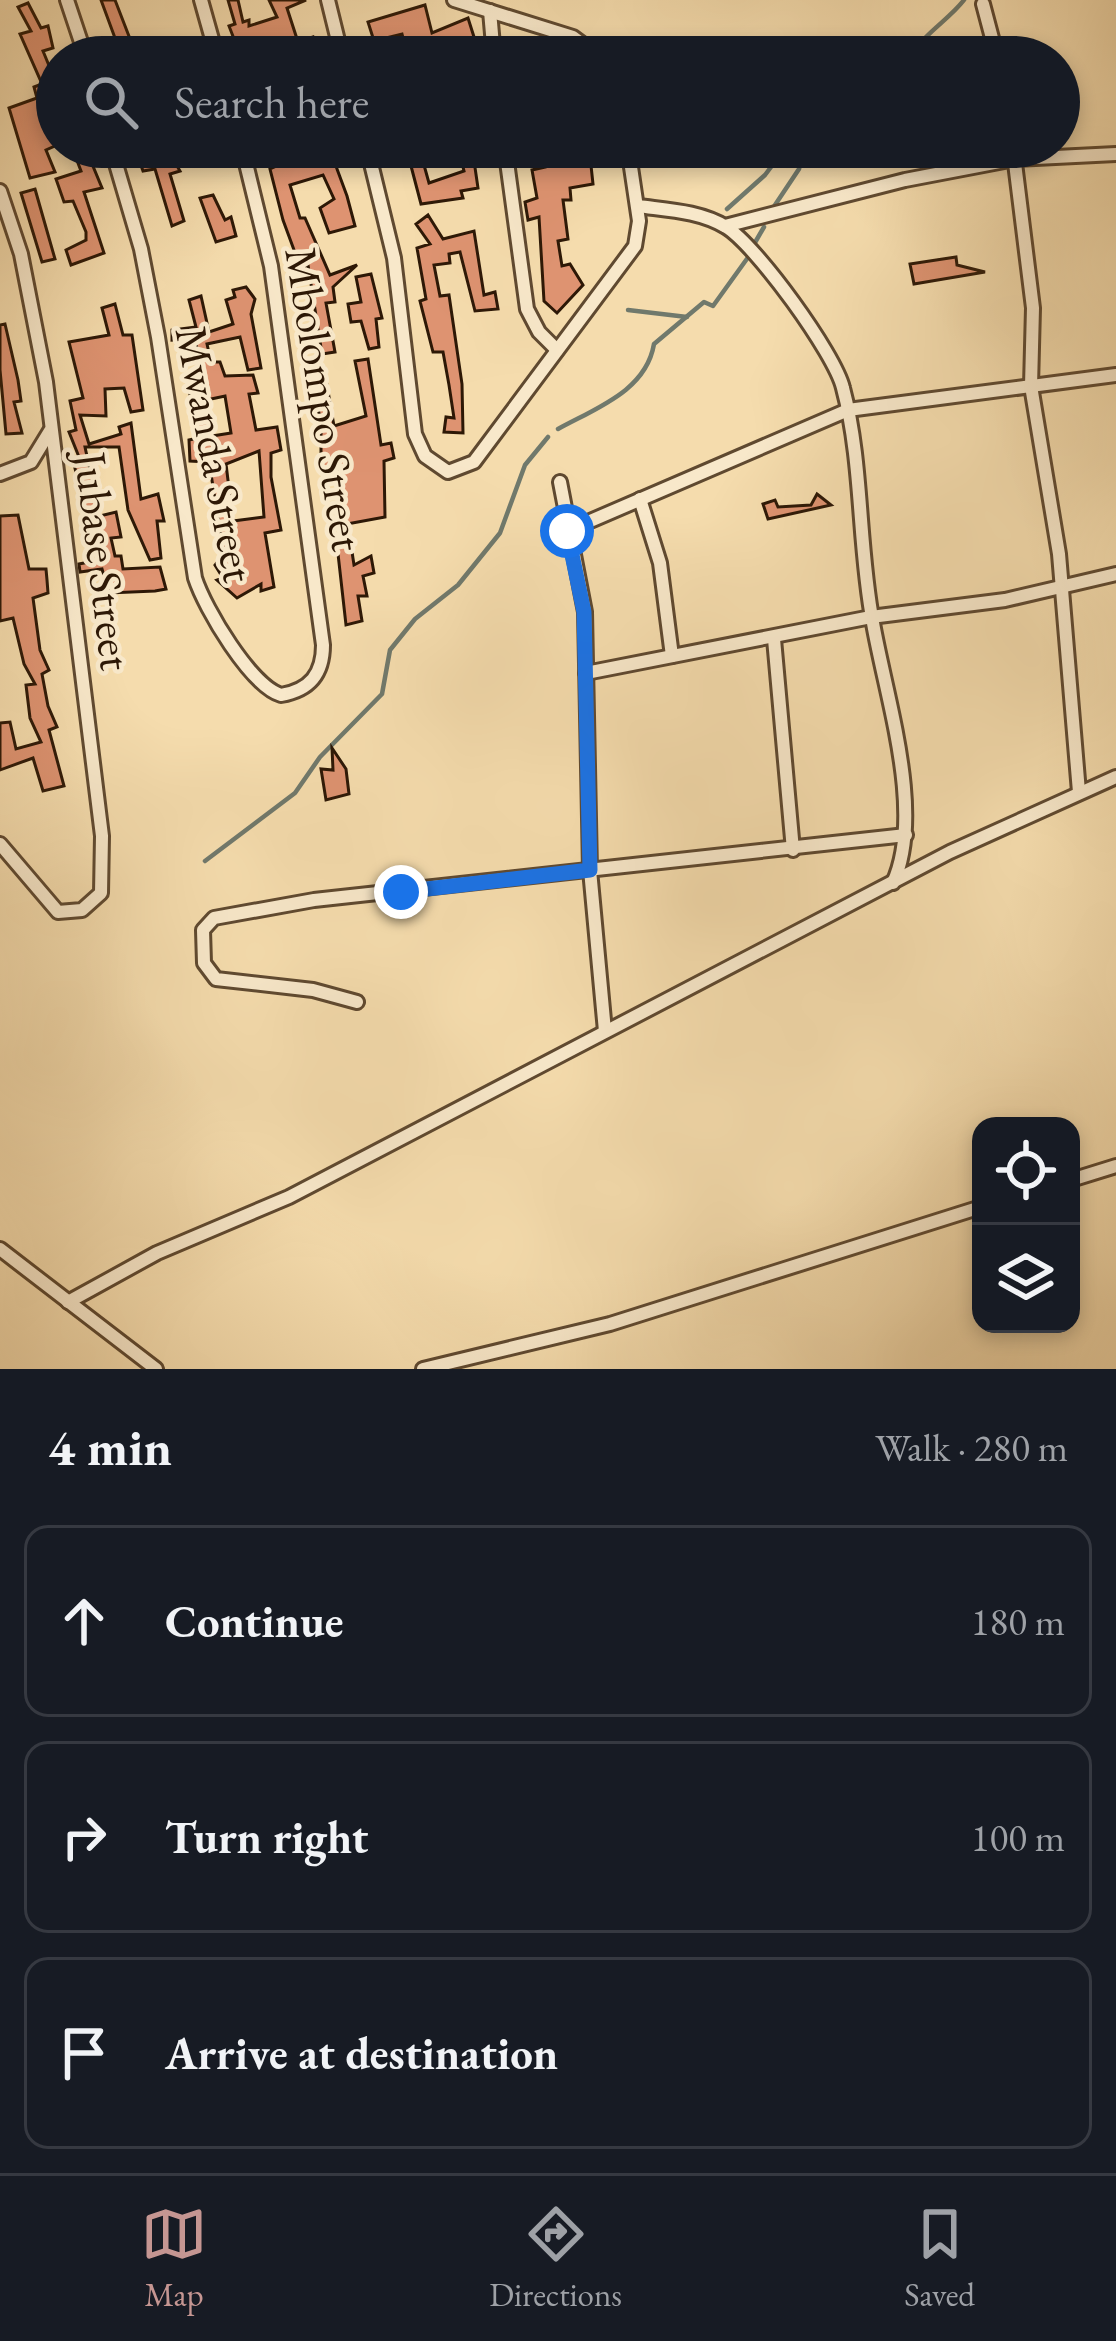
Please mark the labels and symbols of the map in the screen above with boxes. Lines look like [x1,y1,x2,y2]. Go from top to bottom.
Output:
street label: Mbolompo Street [272,243,378,555]
street label: Mwanda Street [163,321,269,587]
street label: Jubase Street [61,445,146,673]
route start [540,504,594,558]
route end [374,865,428,919]

